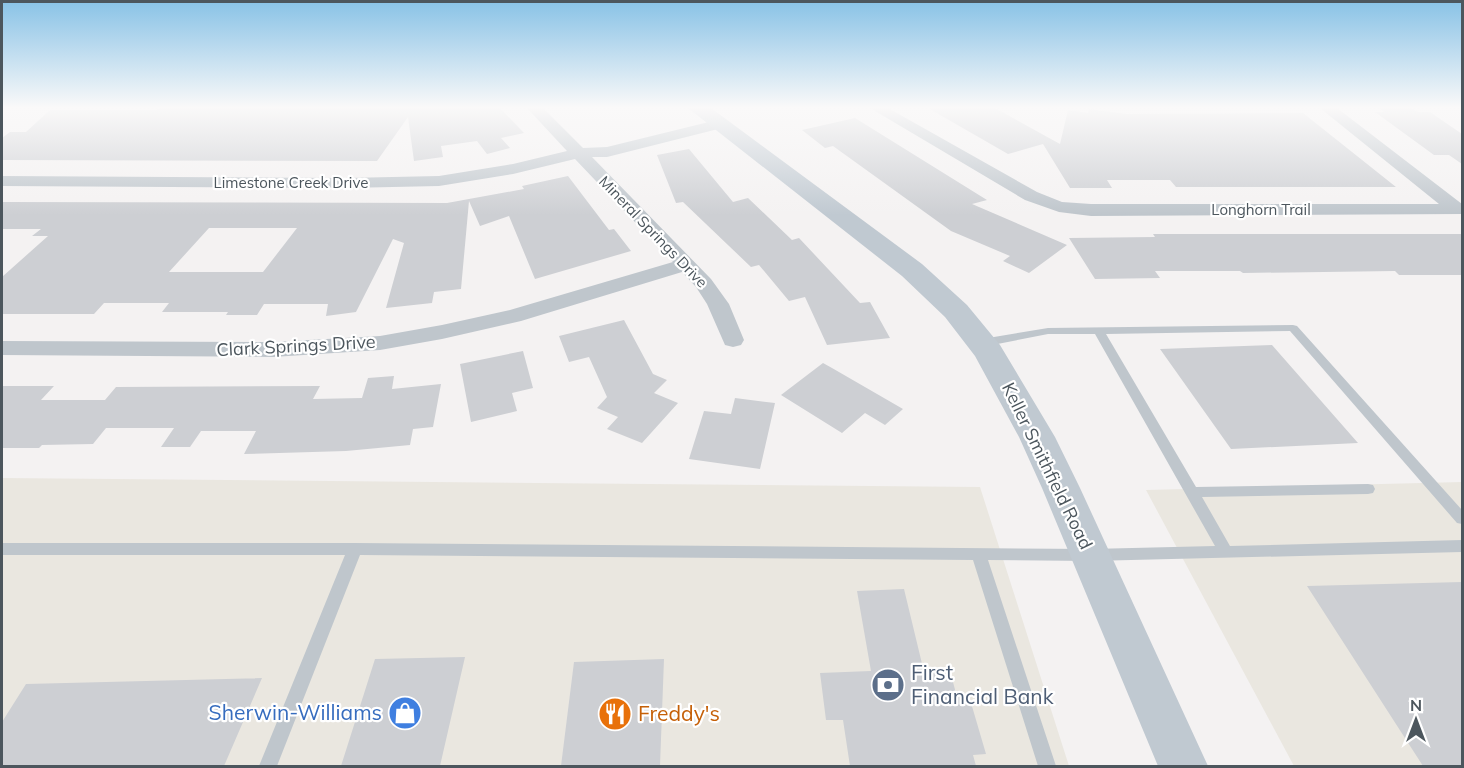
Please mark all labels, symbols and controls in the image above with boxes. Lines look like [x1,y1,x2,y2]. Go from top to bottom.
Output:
street label: Mineral Springs Drive [595,172,712,291]
street label: Limestone Creek Drive [214,173,368,192]
street label: Longhorn Trail [1211,200,1311,219]
street label: Clark Springs Drive [216,330,376,361]
street label: Keller Smithfield Road [997,379,1098,553]
place label: First Financial Bank [911,659,1054,709]
bank icon: First Financial Bank [870,667,906,703]
north arrow [1386,690,1446,750]
shop icon: Sherwin-Williams [387,695,423,731]
text: N [1410,695,1422,715]
restaurant icon: Freddy's [597,696,633,732]
place label: Sherwin-Williams [209,699,382,725]
place label: Freddy's [638,700,720,726]

